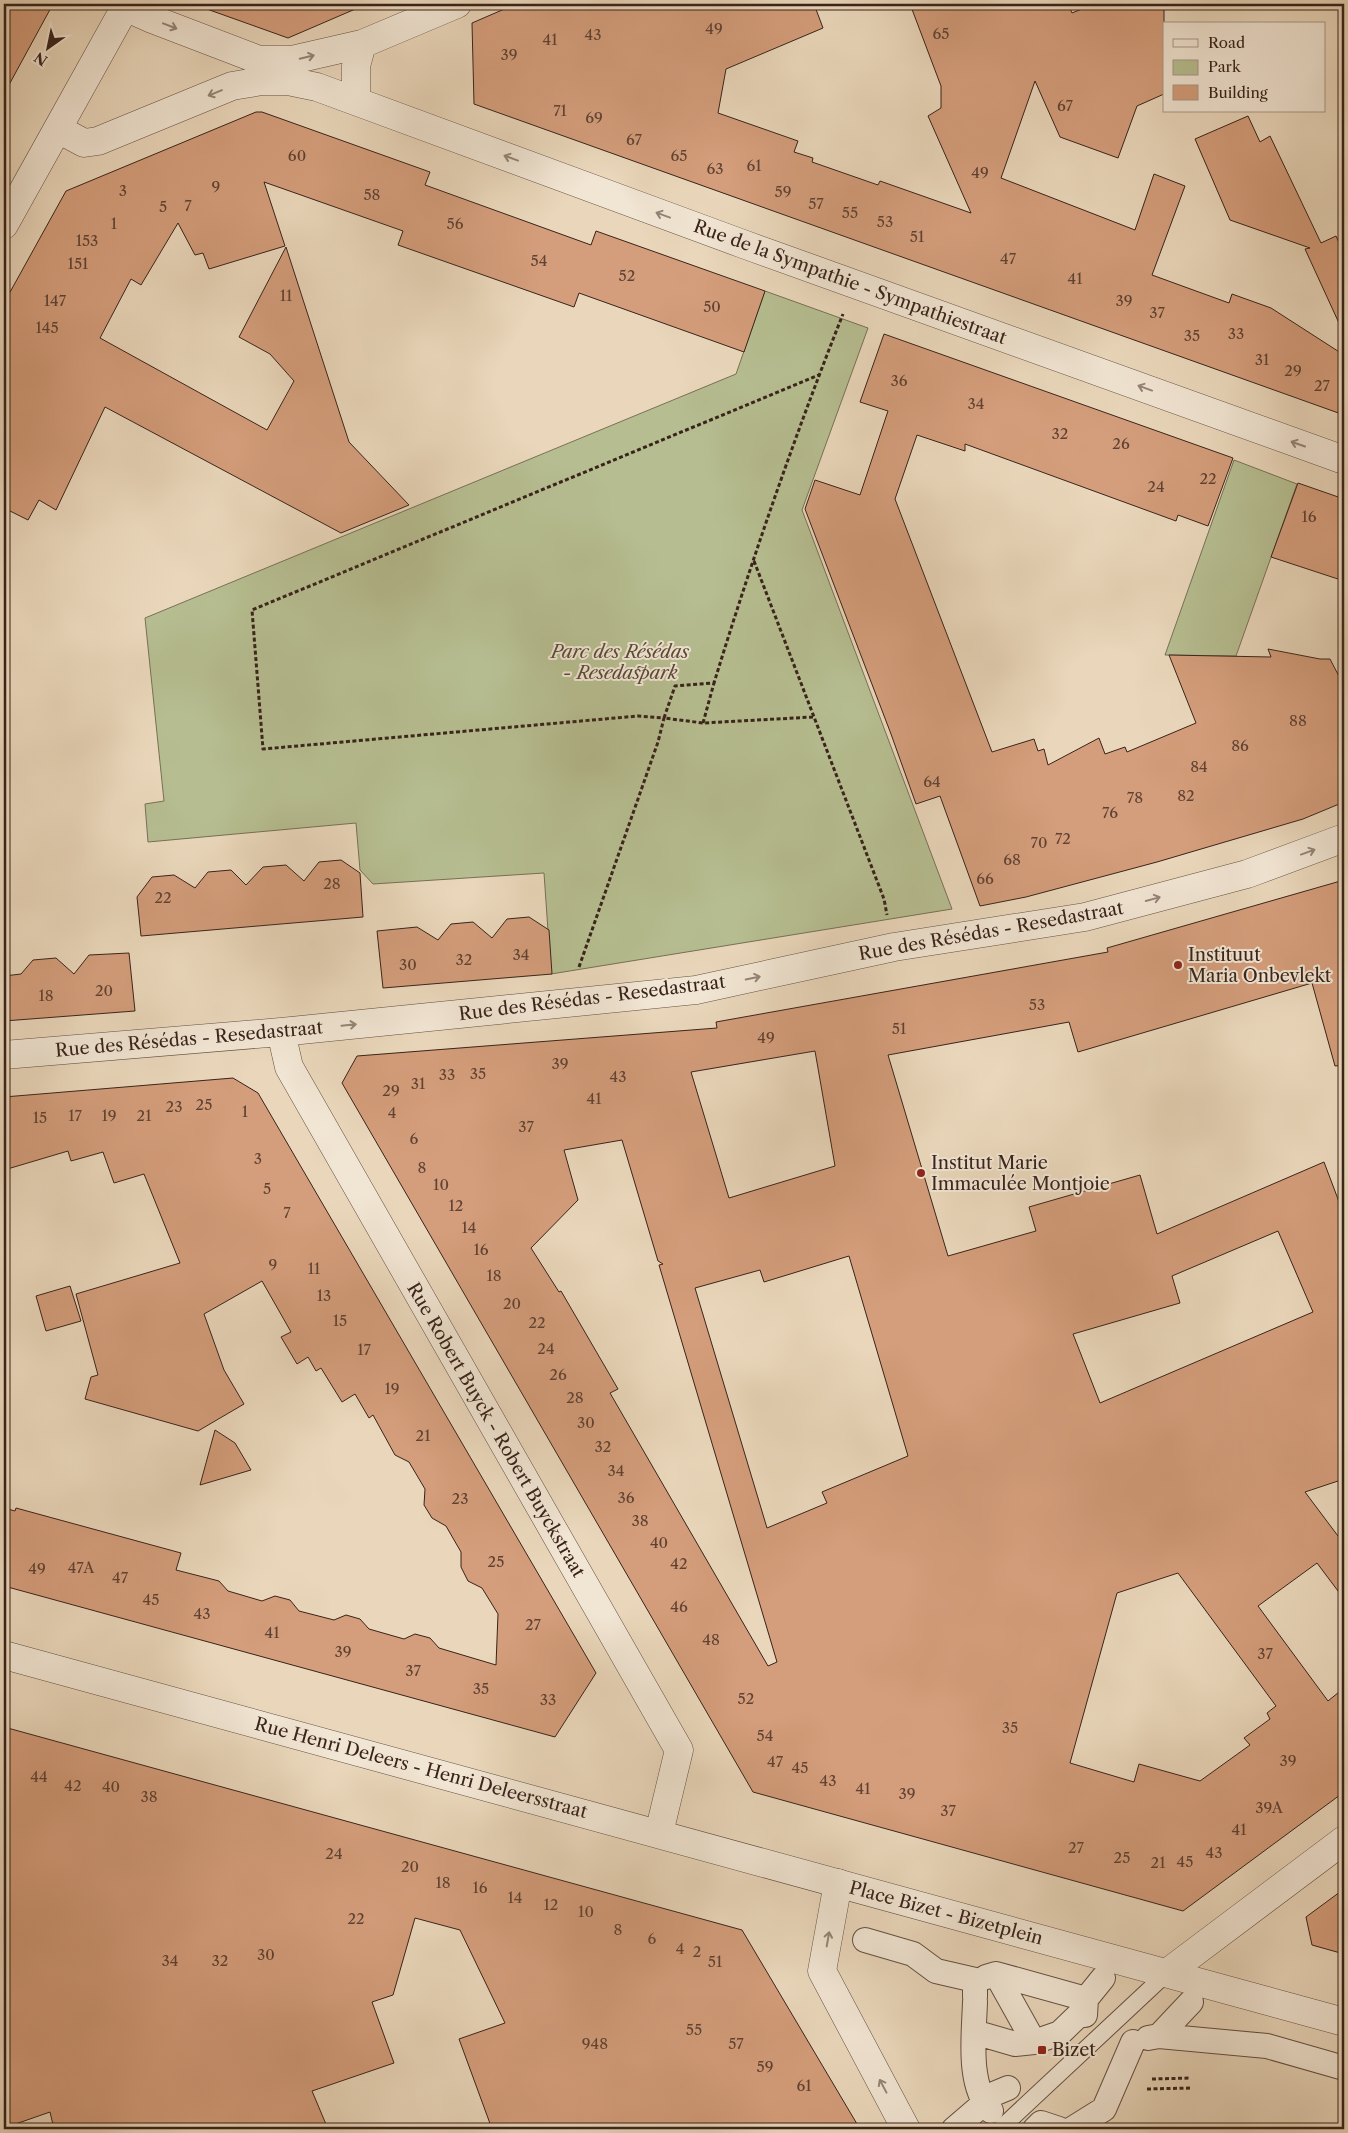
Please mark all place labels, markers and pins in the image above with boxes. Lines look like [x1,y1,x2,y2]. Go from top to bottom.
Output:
place label: Instituut Maria Onbevlekt [1188,944,1332,987]
marker: Instituut Maria Onbevlekt [1172,959,1184,971]
place label: Institut Marie Immaculée Montjoie [931,1152,1110,1195]
marker: Institut Marie Immaculée Montjoie [915,1167,927,1179]
place label: Bizet [1052,2039,1096,2061]
marker: Bizet [1036,2044,1048,2056]

